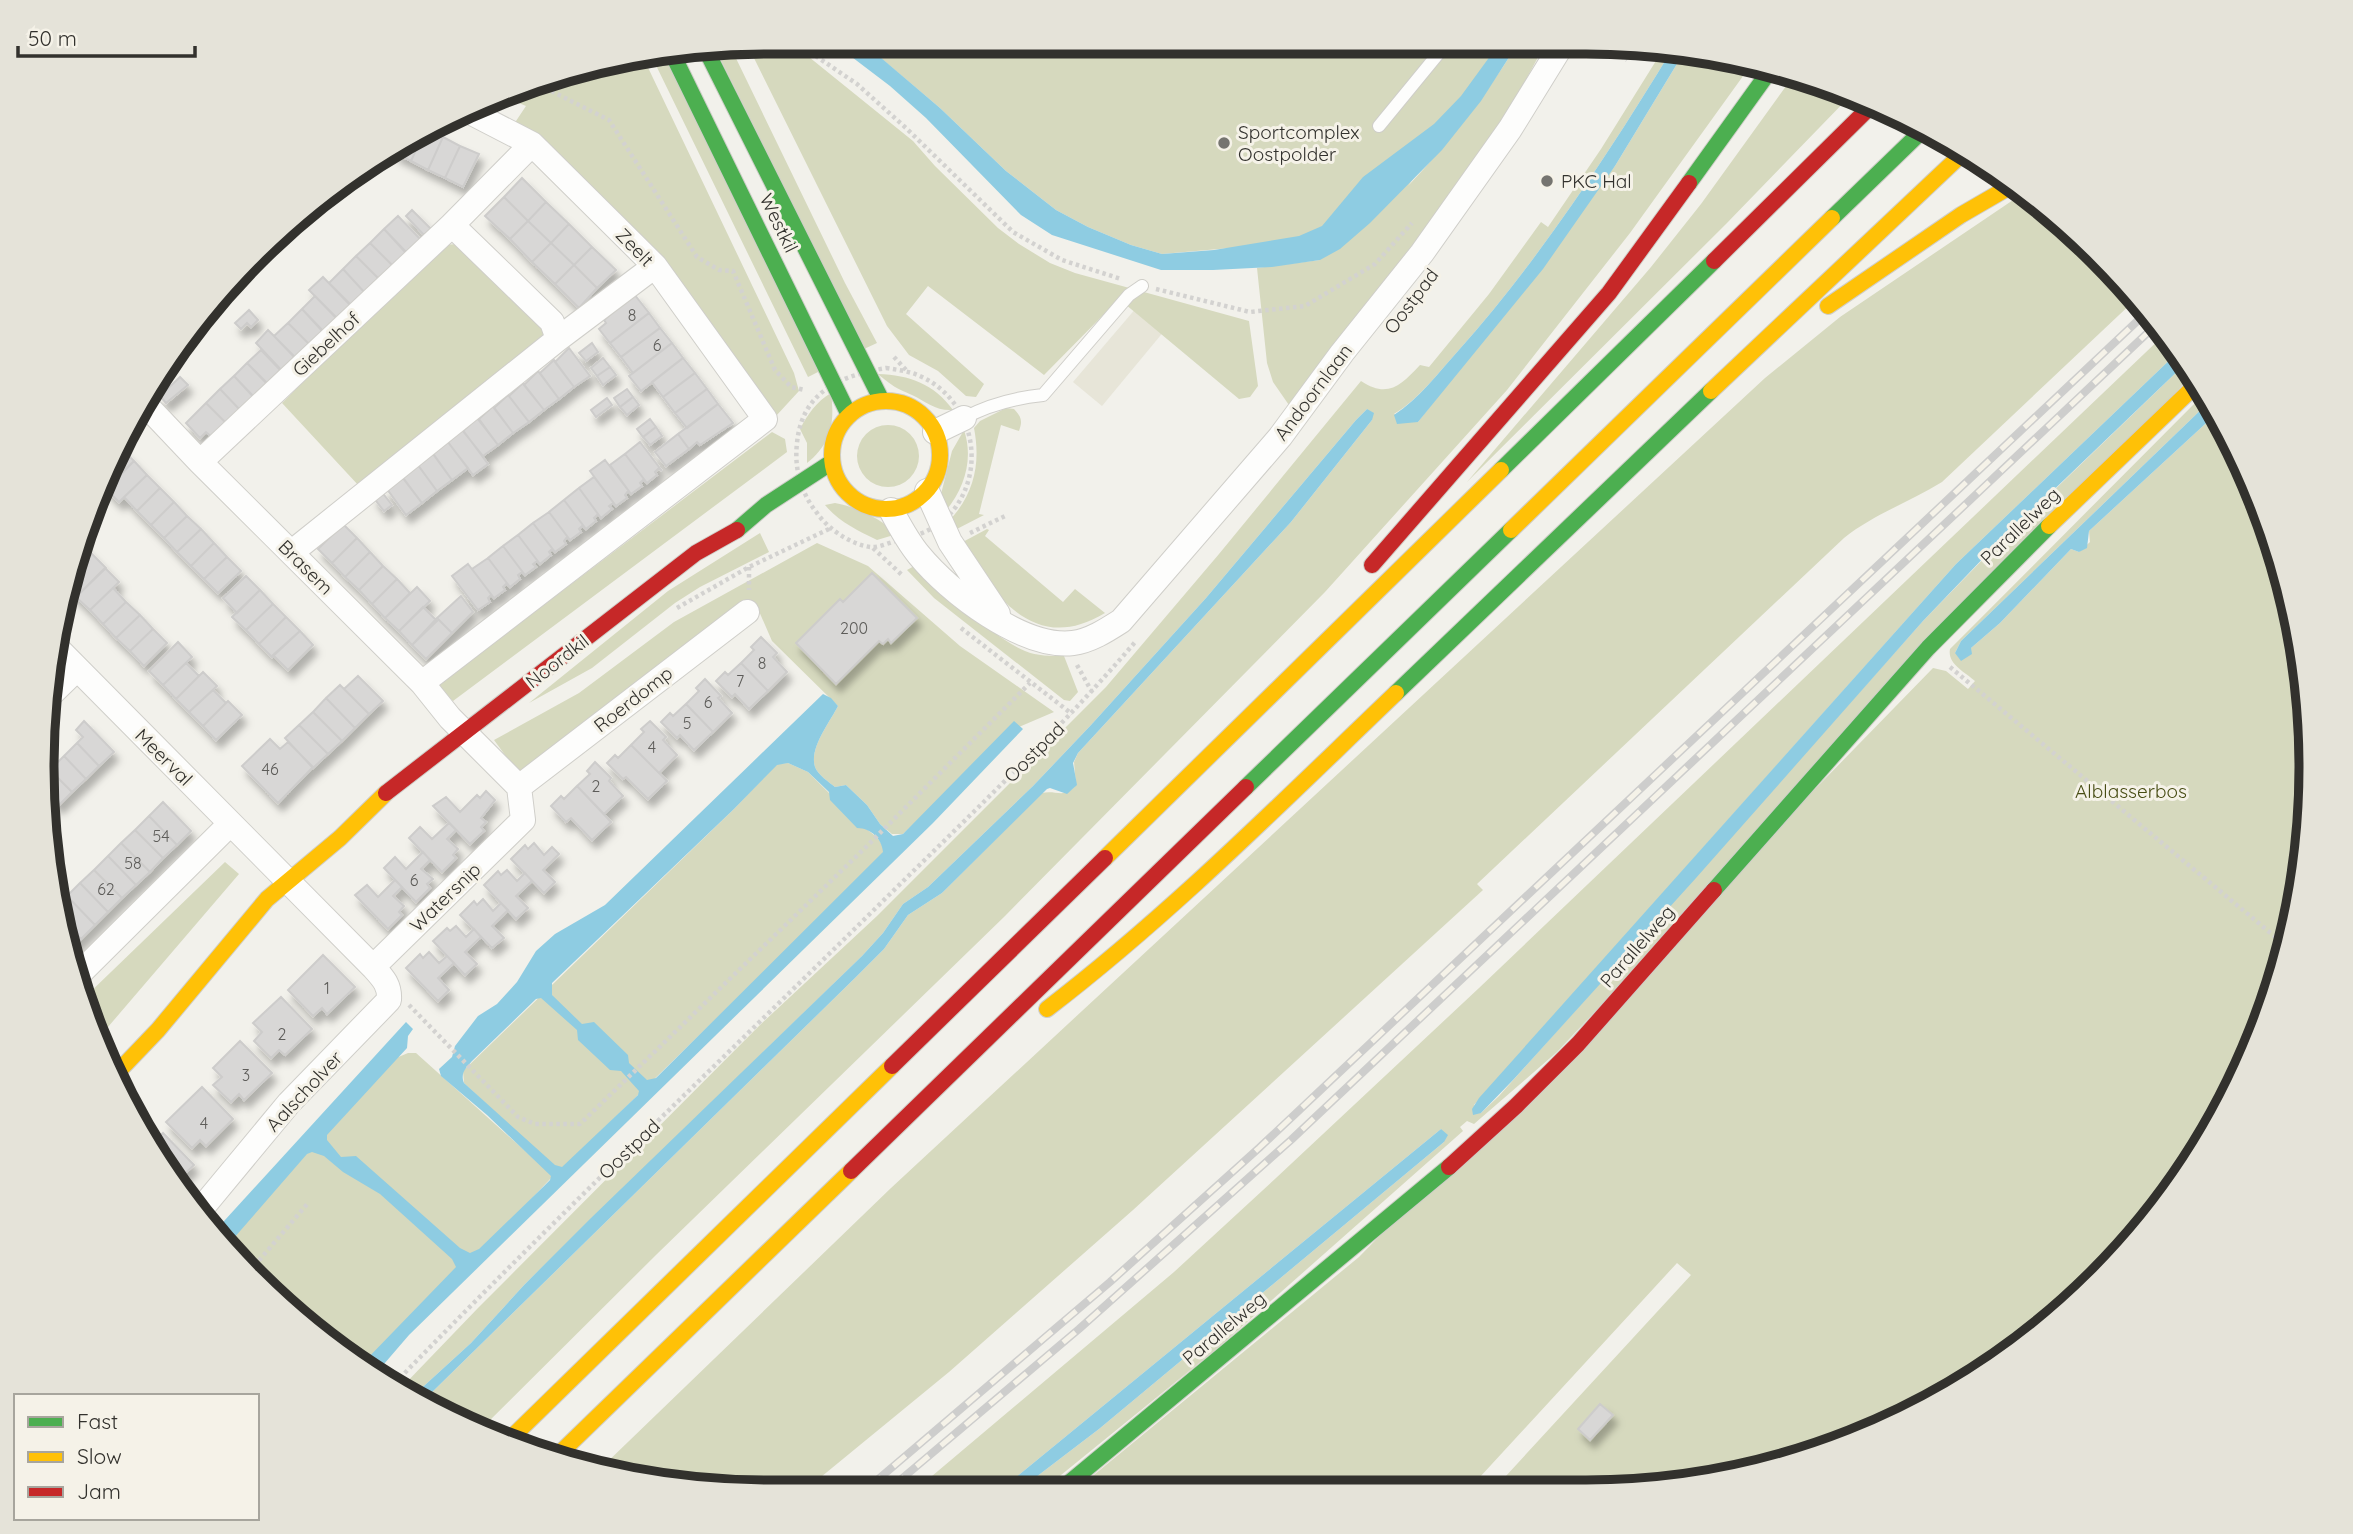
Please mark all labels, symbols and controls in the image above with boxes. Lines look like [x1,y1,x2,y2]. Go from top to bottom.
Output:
scale bar [18,14,194,58]
text: 50 m [28,25,77,51]
place label: Sportcomplex Oostpolder [1238,120,1359,166]
marker: Sportcomplex Oostpolder [1216,135,1232,151]
place label: PKC Hal [1561,169,1632,193]
marker: PKC Hal [1539,173,1555,189]
street label: Westkil [754,190,804,256]
street label: Zeelt [611,223,659,271]
street label: Oostpad [1379,263,1443,339]
house number: 8 [628,305,636,325]
street label: Giebelhof [287,307,365,381]
house number: 6 [653,335,662,355]
street label: Andoornlaan [1269,339,1357,445]
street label: Parallelweg [1975,482,2065,570]
street label: Brasem [273,534,339,600]
house number: 200 [840,618,868,638]
street label: Noordkil [521,629,593,693]
house number: 8 [758,653,766,673]
street label: Roerdomp [589,661,677,737]
house number: 7 [736,671,744,691]
house number: 6 [704,692,713,712]
house number: 5 [683,713,691,733]
street label: Oostpad [999,717,1069,787]
street label: Meerval [130,723,198,791]
house number: 4 [648,737,656,757]
house number: 46 [261,759,279,779]
house number: 2 [592,776,601,796]
park label: Alblasserbos [2075,779,2187,803]
house number: 54 [152,826,170,846]
house number: 58 [124,853,142,873]
street label: Watersnip [404,857,486,937]
house number: 6 [410,870,419,890]
house number: 62 [97,879,115,899]
street label: Parallelweg [1595,900,1679,992]
house number: 1 [324,978,330,998]
house number: 2 [278,1024,287,1044]
street label: Aalscholver [261,1045,348,1136]
house number: 3 [242,1065,250,1085]
house number: 4 [200,1113,208,1133]
street label: Oostpad [593,1114,665,1184]
street label: Parallelweg [1177,1286,1271,1370]
legend [14,1394,259,1520]
text: Fast [77,1408,118,1434]
text: Slow [77,1443,122,1469]
text: Jam [77,1478,121,1504]

